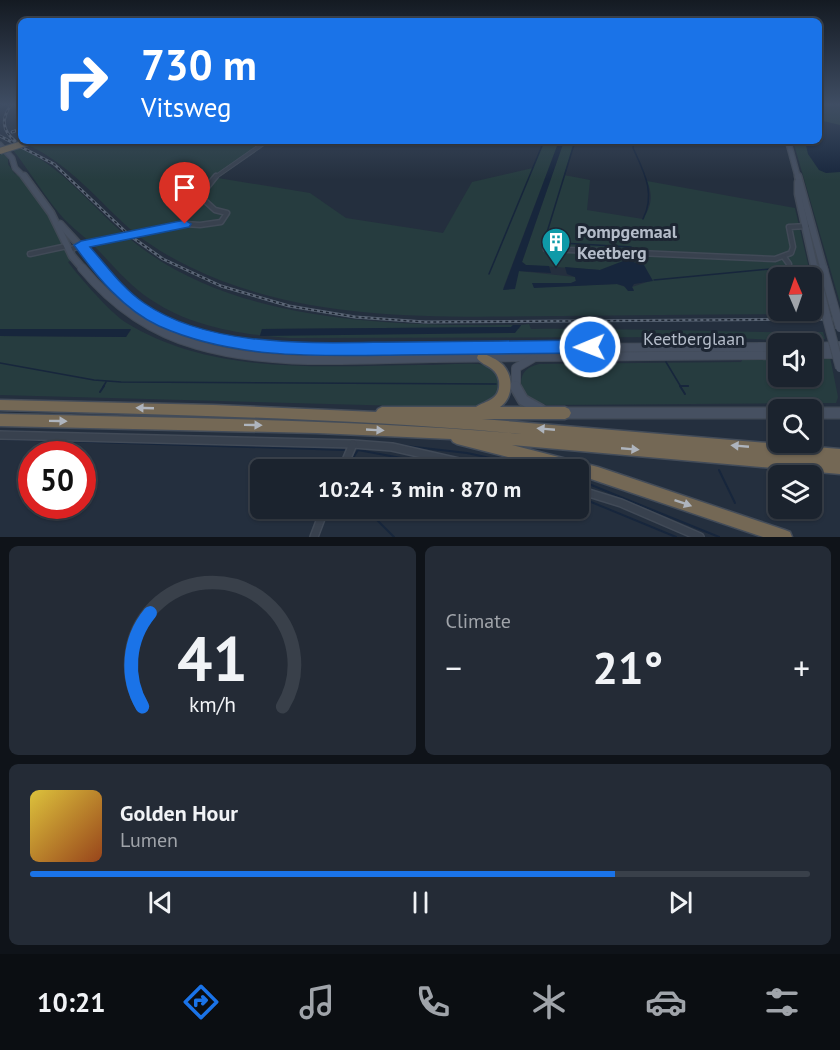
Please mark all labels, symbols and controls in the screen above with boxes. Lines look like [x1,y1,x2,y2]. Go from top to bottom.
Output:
text: 730 m [141,37,257,92]
icon: right [42,42,120,120]
text: Vitsweg [141,90,232,124]
pin [159,162,210,224]
icon: arrive [168,171,201,204]
place label: Pompgemaal Keetberg [577,220,678,264]
building icon: Pompgemaal Keetberg [540,226,572,268]
north arrow [768,267,822,321]
map controls [768,267,822,519]
position arrow [558,315,622,379]
street label: Keetberglaan [643,327,745,350]
button: sound [768,333,822,387]
button: search [768,399,822,453]
one-way arrow [135,403,154,413]
one-way arrow [49,416,68,426]
one-way arrow [244,420,263,430]
one-way arrow [536,424,555,434]
one-way arrow [366,425,385,434]
speed limit sign: 50 [18,441,96,519]
one-way arrow [730,441,749,451]
one-way arrow [621,444,640,454]
button: layers [768,465,822,519]
text: 10:24 · 3 min · 870 m [318,475,521,503]
one-way arrow [674,498,692,508]
text: Climate [446,608,511,634]
text: 41 [177,617,248,698]
text: 21° [592,638,663,696]
text: − [446,646,462,689]
text: + [793,646,810,689]
text: km/h [189,691,236,719]
text: Golden Hour [120,799,238,827]
text: Lumen [120,827,178,853]
icon: previous [144,886,177,919]
icon: pause [404,886,437,919]
icon: next [664,886,697,919]
icon: directions [180,981,222,1023]
icon: music [296,981,338,1023]
icon: phone [412,981,454,1023]
icon: climate [528,981,570,1023]
icon: car [645,981,687,1023]
icon: filters [761,981,803,1023]
text: 10:21 [37,985,106,1019]

